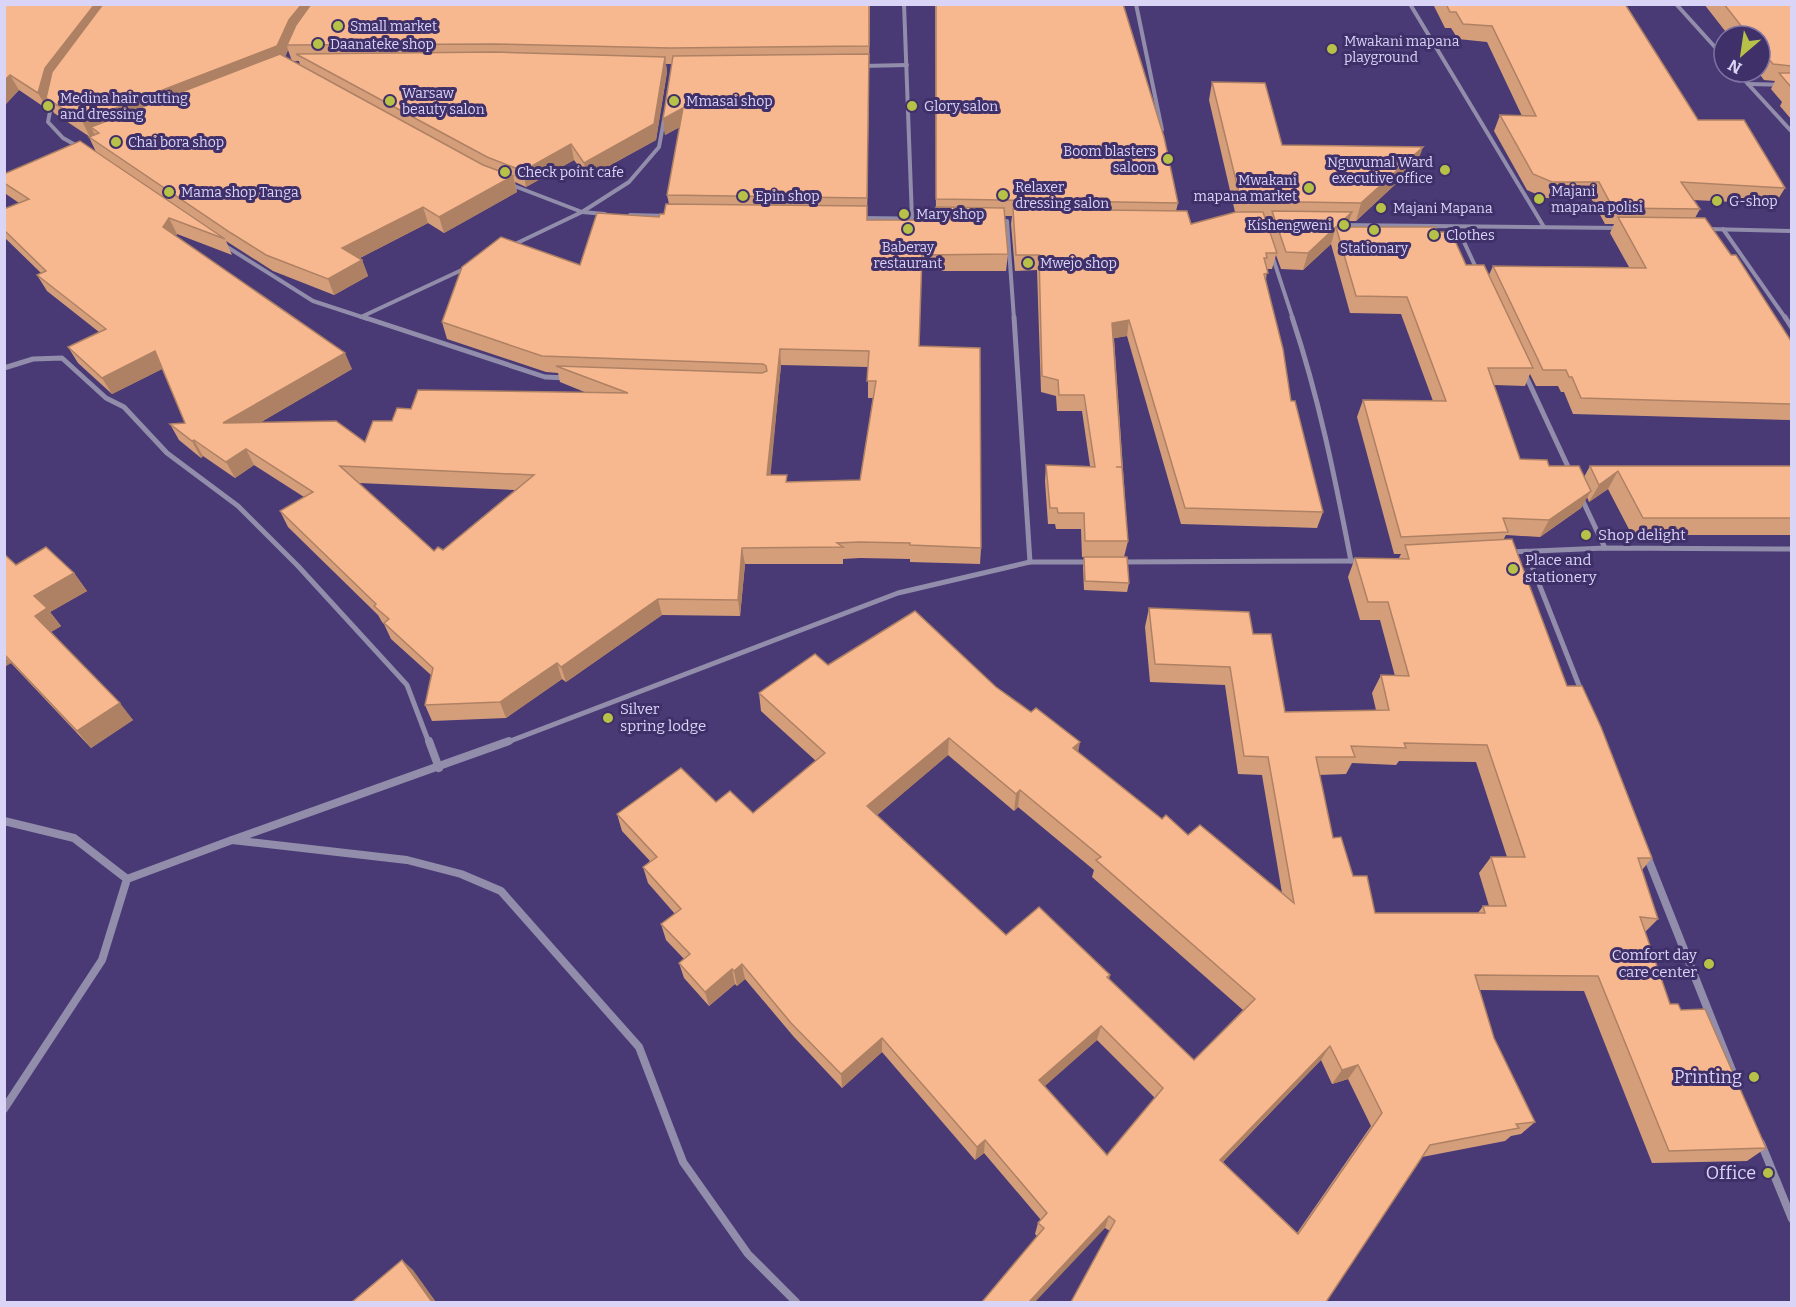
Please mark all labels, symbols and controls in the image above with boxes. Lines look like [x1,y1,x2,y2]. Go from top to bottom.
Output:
place label: Small market [350,18,437,35]
marker: Small market [331,19,345,33]
north arrow [1712,24,1772,84]
place label: Mwakani mapana playground [1344,33,1460,66]
place label: Daanateke shop [330,36,434,53]
marker: Daanateke shop [311,37,325,51]
marker: Mwakani mapana playground [1325,42,1339,56]
text: N [1725,55,1745,78]
place label: Warsaw beauty salon [402,85,485,118]
place label: Medina hair cutting and dressing [60,90,188,123]
place label: Mmasai shop [686,93,773,110]
marker: Warsaw beauty salon [383,94,397,108]
marker: Mmasai shop [667,94,681,108]
place label: Glory salon [924,98,998,115]
marker: Medina hair cutting and dressing [41,99,55,113]
marker: Glory salon [905,99,919,113]
place label: Chai bora shop [128,134,224,151]
marker: Chai bora shop [109,135,123,149]
place label: Boom blasters saloon [1063,143,1156,176]
marker: Boom blasters saloon [1161,152,1175,166]
place label: Nguvumal Ward executive office [1327,154,1433,187]
marker: Nguvumal Ward executive office [1438,163,1452,177]
place label: Check point cafe [517,164,624,181]
marker: Check point cafe [498,165,512,179]
place label: Mwakani mapana market [1194,172,1297,205]
place label: Relaxer dressing salon [1015,179,1109,212]
marker: Mwakani mapana market [1302,181,1316,195]
place label: Majani mapana polisi [1551,183,1643,216]
place label: Mama shop Tanga [181,184,299,201]
marker: Mama shop Tanga [162,185,176,199]
place label: Epin shop [755,188,820,205]
marker: Relaxer dressing salon [996,188,1010,202]
marker: Epin shop [736,189,750,203]
marker: Majani mapana polisi [1532,192,1546,206]
place label: G-shop [1729,193,1778,210]
marker: G-shop [1710,194,1724,208]
place label: Majani Mapana [1393,200,1493,217]
marker: Majani Mapana [1374,201,1388,215]
place label: Mary shop [916,206,984,223]
marker: Mary shop [897,207,911,221]
place label: Kishengweni [1247,217,1332,234]
marker: Kishengweni [1337,218,1351,232]
marker: Baberay restaurant [901,222,915,236]
marker: Stationary [1367,223,1381,237]
place label: Clothes [1446,227,1495,244]
marker: Clothes [1427,228,1441,242]
place label: Baberay restaurant [874,239,942,272]
place label: Stationary [1340,240,1409,257]
place label: Mwejo shop [1040,255,1117,272]
marker: Mwejo shop [1021,256,1035,270]
place label: Shop delight [1598,526,1686,544]
marker: Shop delight [1579,528,1593,542]
place label: Place and stationery [1525,551,1597,586]
marker: Place and stationery [1506,562,1520,576]
place label: Silver spring lodge [620,700,706,735]
marker: Silver spring lodge [601,711,615,725]
place label: Comfort day care center [1612,946,1697,981]
marker: Comfort day care center [1702,957,1716,971]
place label: Printing [1674,1066,1742,1088]
marker: Printing [1747,1070,1761,1084]
place label: Office [1706,1162,1756,1184]
marker: Office [1761,1166,1775,1180]

